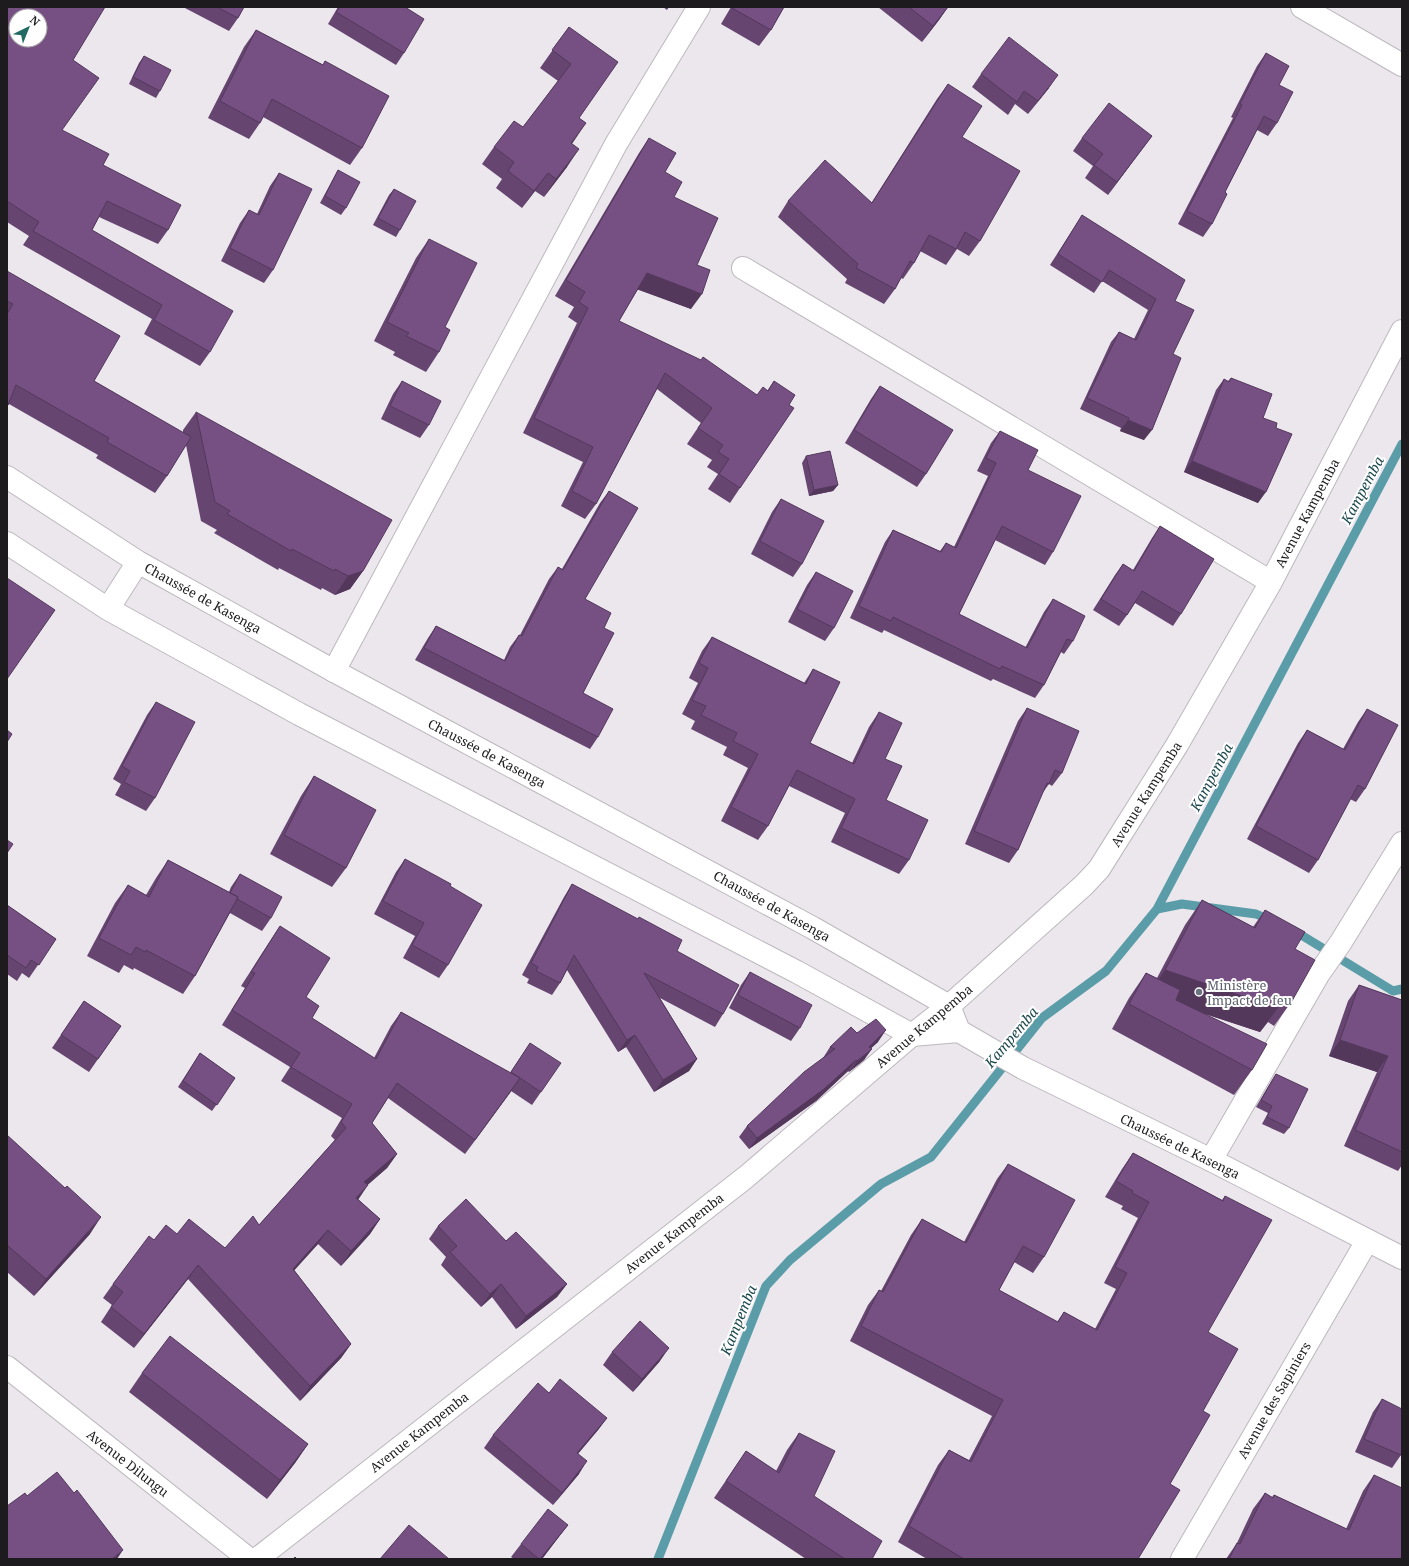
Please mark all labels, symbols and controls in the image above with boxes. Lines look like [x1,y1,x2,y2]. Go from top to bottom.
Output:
north arrow [8,8,48,48]
text: N [27,12,44,29]
water label: Kampemba [1336,452,1388,528]
street label: Avenue Kampemba [1271,455,1343,571]
street label: Chaussée de Kasenga [141,558,265,638]
street label: Chaussée de Kasenga [425,714,549,792]
street label: Avenue Kampemba [1106,738,1186,850]
water label: Kampemba [1185,739,1237,815]
street label: Chaussée de Kasenga [710,866,834,946]
place label: Ministère Impact de feu [1207,976,1292,1009]
street label: Avenue Kampemba [872,980,976,1072]
marker: Ministère Impact de feu [1194,987,1204,997]
water label: Kampemba [979,1002,1043,1072]
street label: Chaussée de Kasenga [1117,1109,1243,1183]
street label: Avenue Kampemba [621,1189,727,1277]
water label: Kampemba [715,1281,761,1359]
street label: Avenue des Sapiniers [1233,1338,1315,1462]
street label: Avenue Kampemba [366,1388,472,1476]
street label: Avenue Dilungu [83,1425,173,1501]

